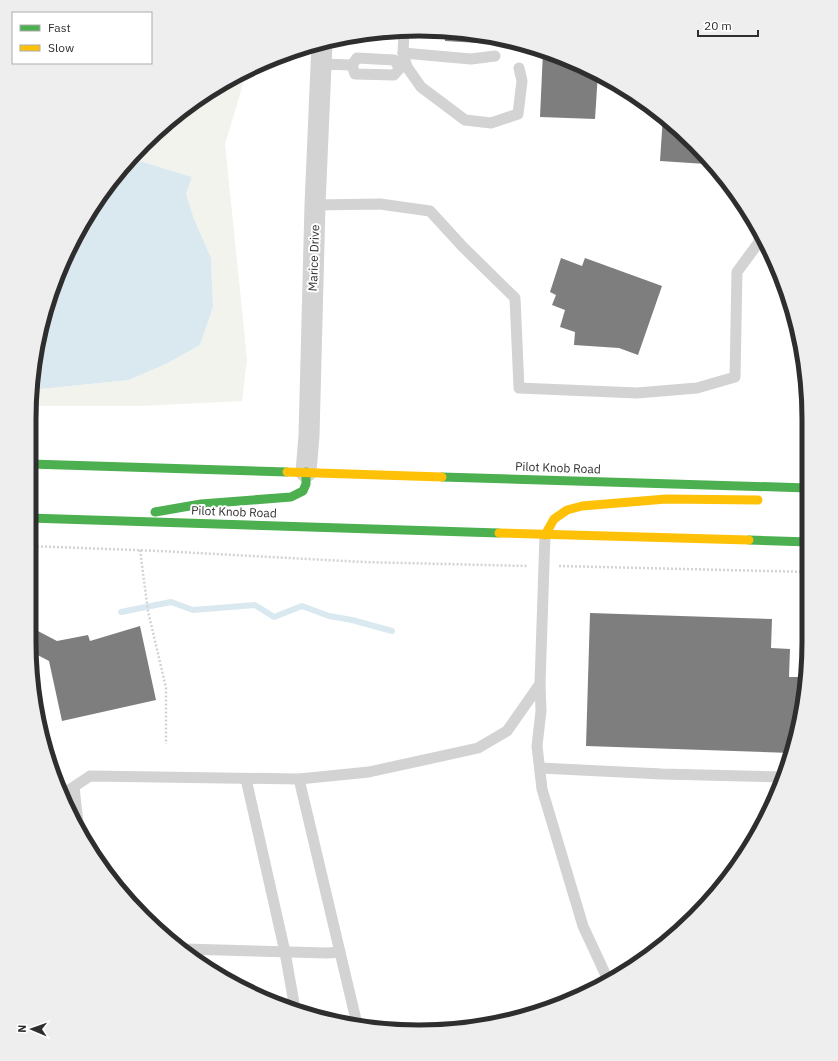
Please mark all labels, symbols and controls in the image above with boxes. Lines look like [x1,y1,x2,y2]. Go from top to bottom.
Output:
legend [12,12,152,64]
scale bar [698,12,758,38]
text: 20 m [704,18,732,33]
text: Fast [48,20,71,35]
text: Slow [48,40,74,55]
street label: Marice Drive [305,224,322,292]
street label: Pilot Knob Road [515,459,601,476]
street label: Pilot Knob Road [191,503,277,520]
north arrow [12,1009,52,1049]
text: N [15,1024,29,1033]

